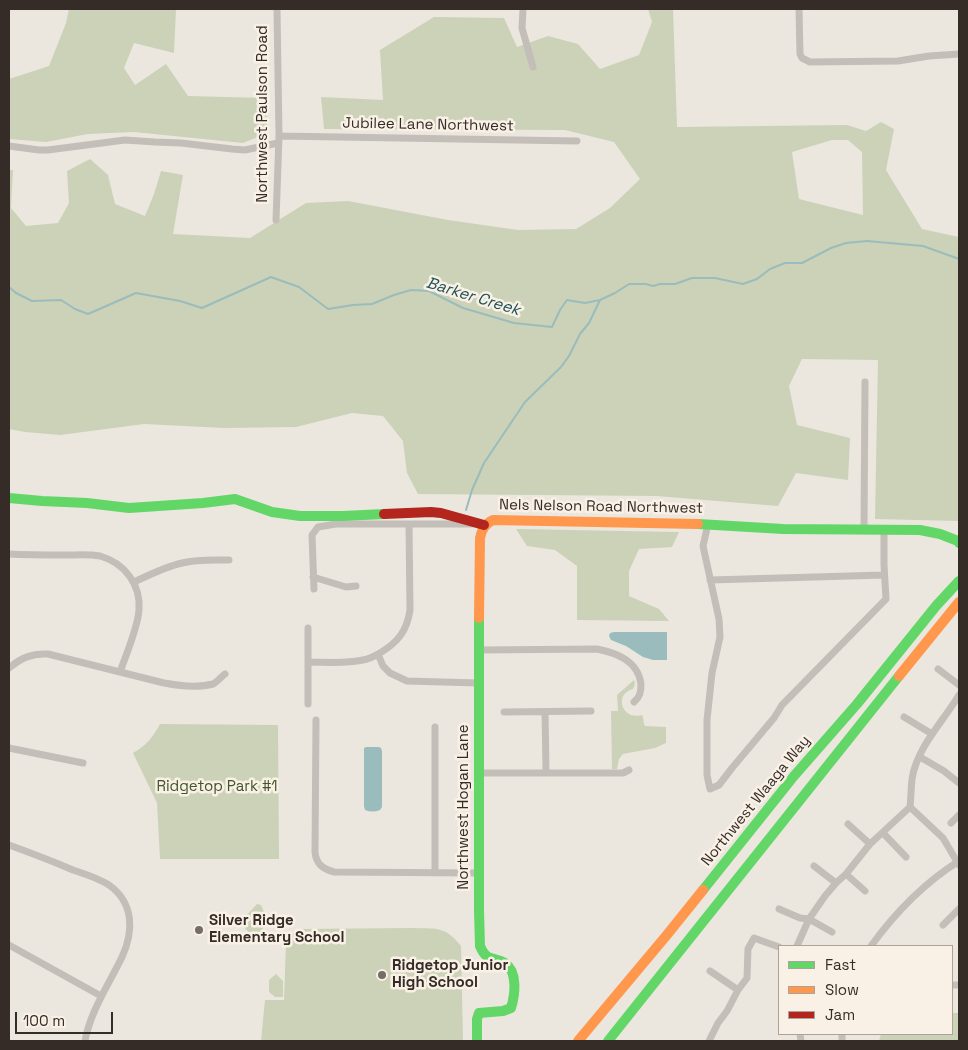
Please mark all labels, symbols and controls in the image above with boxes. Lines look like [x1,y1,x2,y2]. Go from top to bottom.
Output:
street label: Northwest Paulson Road [254,25,272,203]
street label: Jubilee Lane Northwest [342,115,514,135]
water label: Barker Creek [424,274,522,320]
street label: Nels Nelson Road Northwest [499,496,703,518]
street label: Northwest Hogan Lane [455,724,473,890]
street label: Northwest Waaga Way [698,732,814,870]
park label: Ridgetop Park #1 [156,778,278,796]
place label: Silver Ridge Elementary School [209,912,344,947]
marker: Silver Ridge Elementary School [193,924,205,936]
legend [778,945,953,1035]
text: Fast [825,955,856,974]
place label: Ridgetop Junior High School [392,957,508,992]
marker: Ridgetop Junior High School [376,969,388,981]
text: Slow [825,980,859,999]
scale bar [18,1002,115,1034]
text: Jam [825,1005,855,1024]
text: 100 m [23,1011,65,1030]

